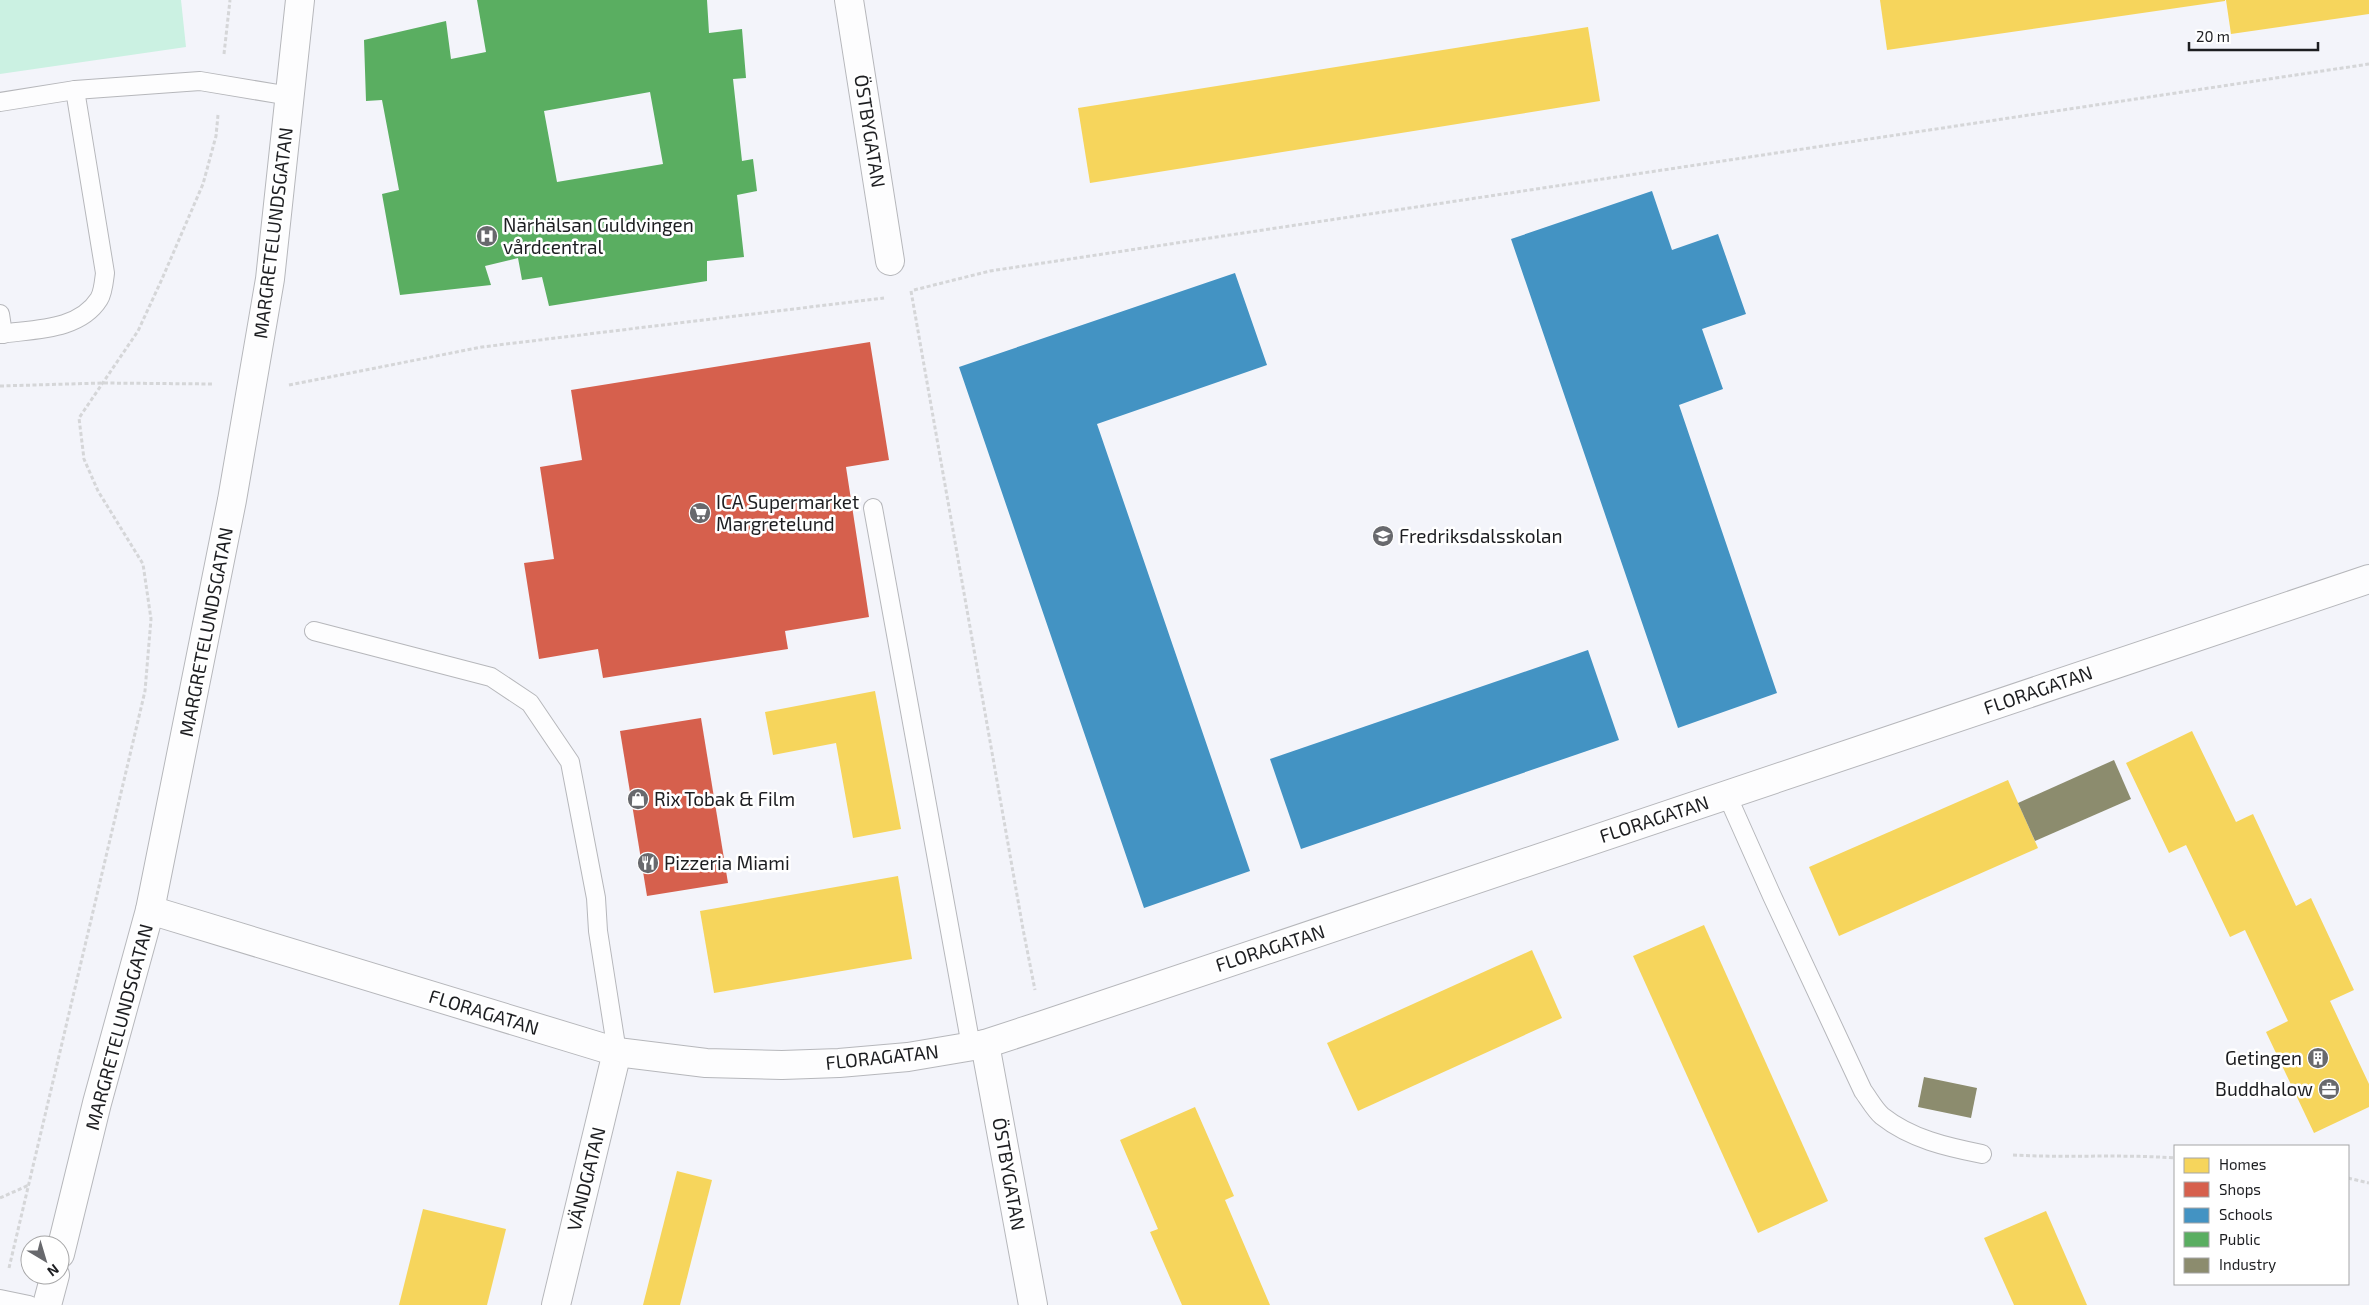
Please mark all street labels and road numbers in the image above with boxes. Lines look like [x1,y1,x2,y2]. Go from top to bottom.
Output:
street label: ÖSTBYGATAN [850,73,891,189]
street label: MARGRETELUNDSGATAN [248,126,297,340]
street label: MARGRETELUNDSGATAN [174,525,237,739]
street label: FLORAGATAN [1980,660,2095,719]
street label: FLORAGATAN [1596,790,1711,847]
street label: FLORAGATAN [1212,919,1327,976]
street label: MARGRETELUNDSGATAN [80,921,157,1133]
street label: FLORAGATAN [426,984,542,1039]
street label: FLORAGATAN [824,1039,940,1074]
street label: ÖSTBYGATAN [988,1116,1031,1232]
street label: VÄNDGATAN [561,1124,610,1233]

